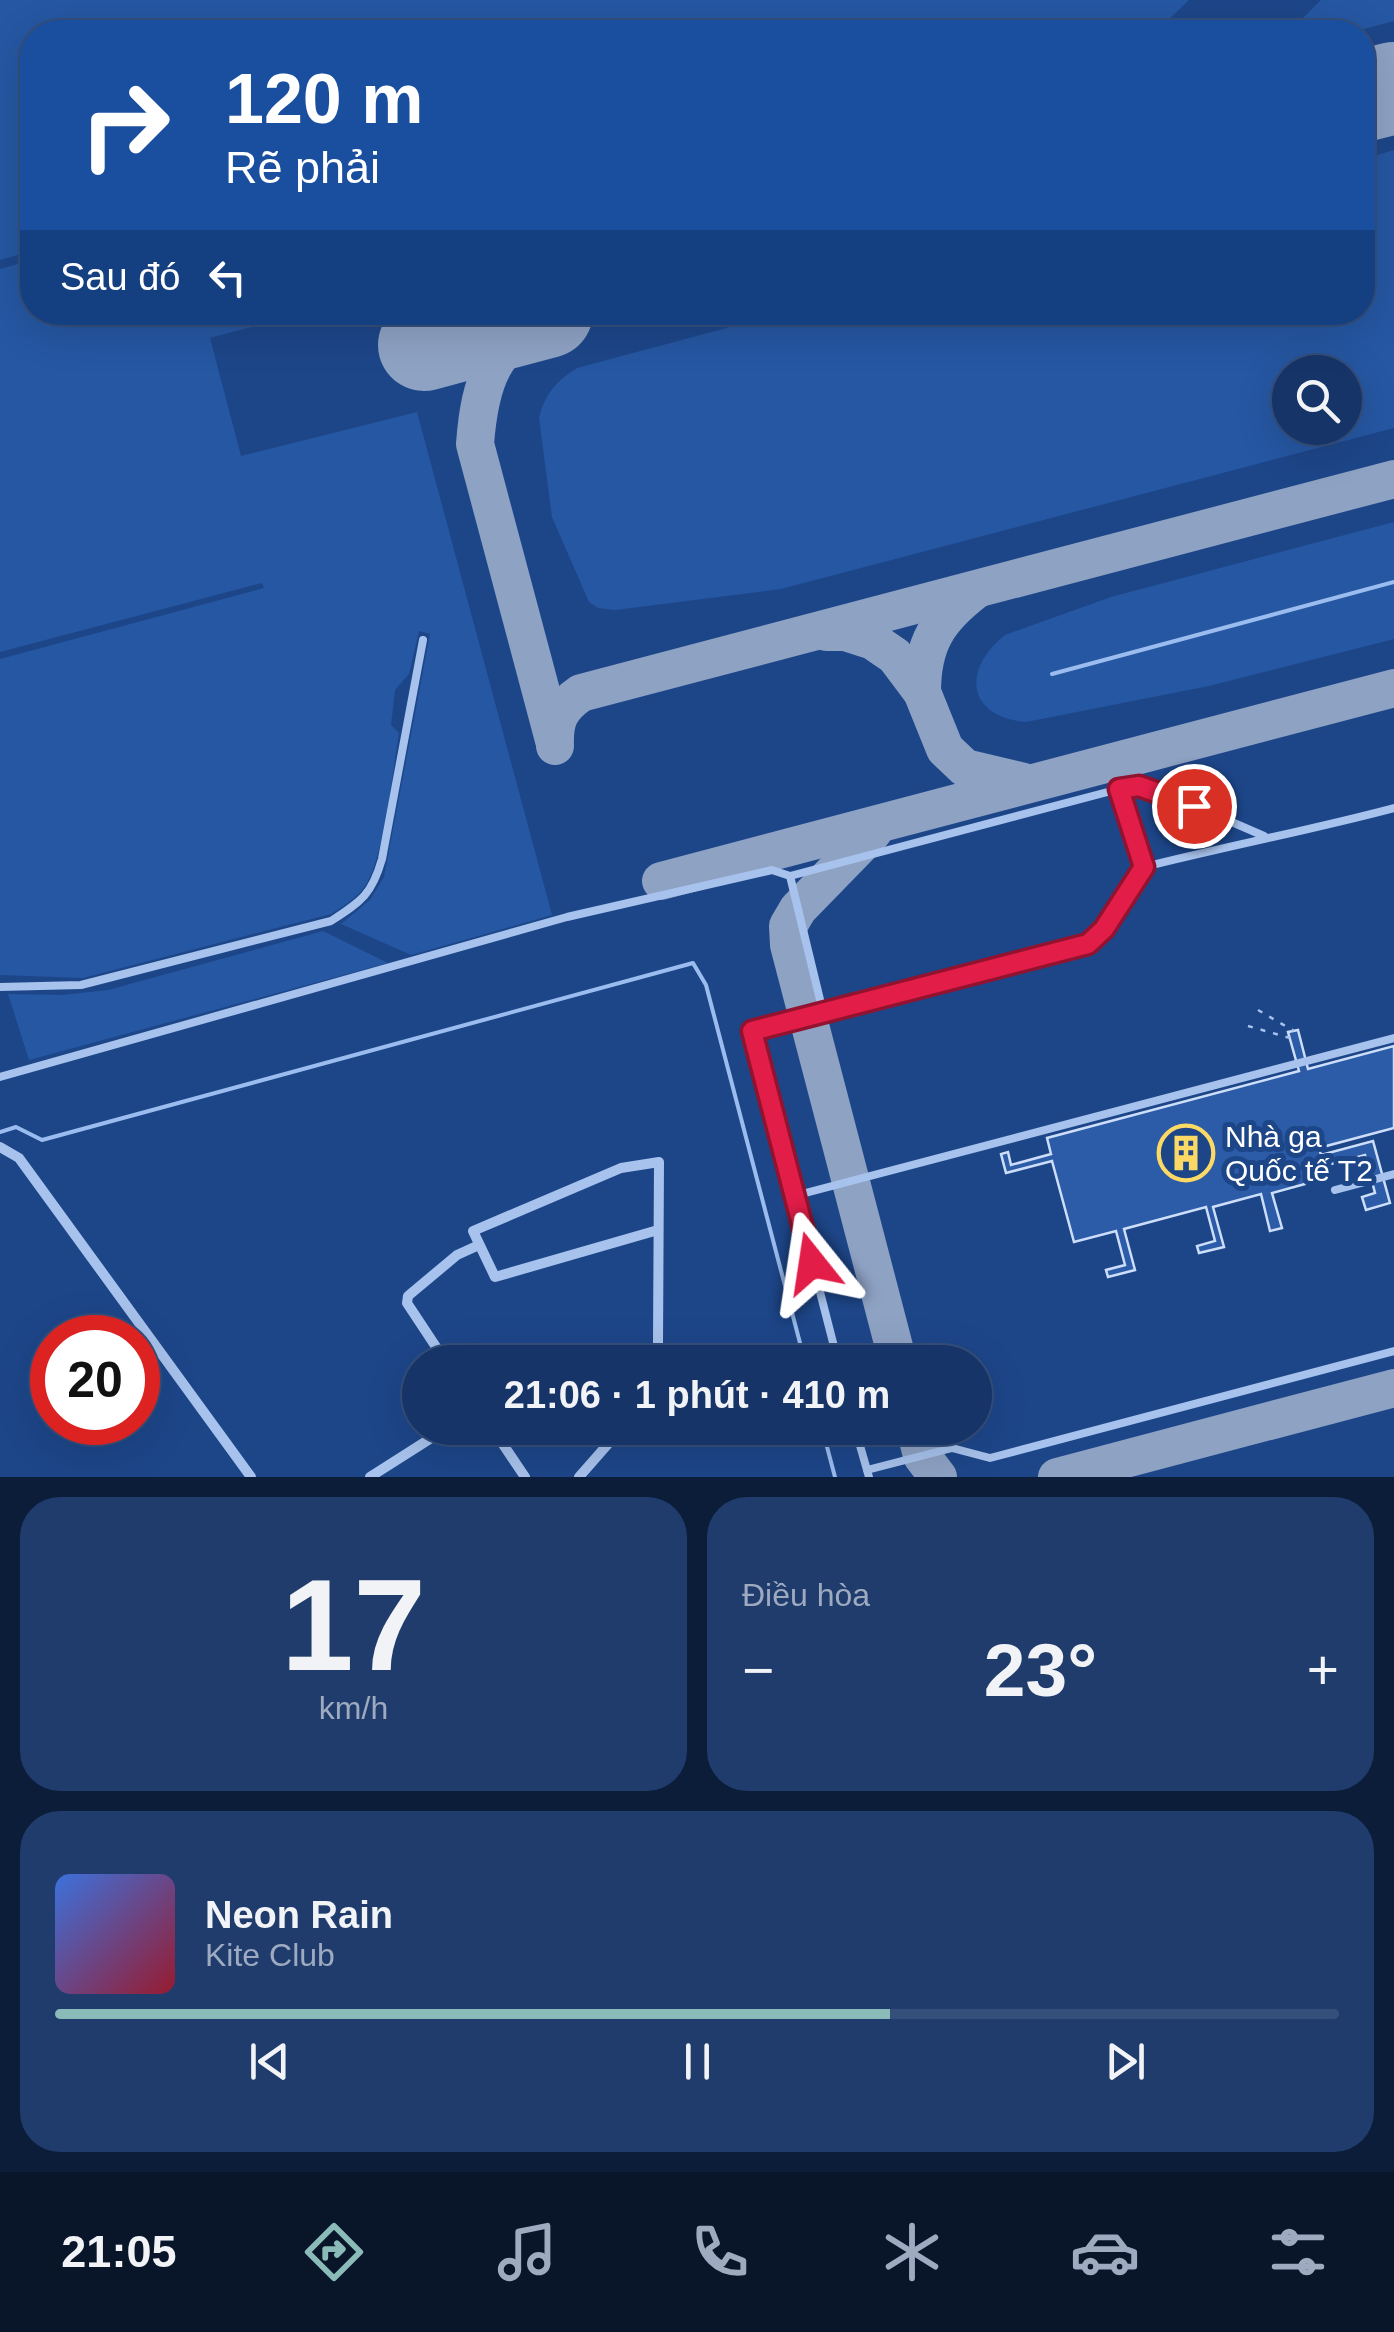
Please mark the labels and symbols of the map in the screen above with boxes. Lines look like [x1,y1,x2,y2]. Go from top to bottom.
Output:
pin [1152,764,1237,849]
place label: Nhà ga Quốc tế T2 [1225,1120,1373,1187]
building icon: Nhà ga Quốc tế T2 [1156,1123,1216,1183]
position arrow [760,1211,864,1315]
speed limit sign: 20 [30,1315,160,1445]

